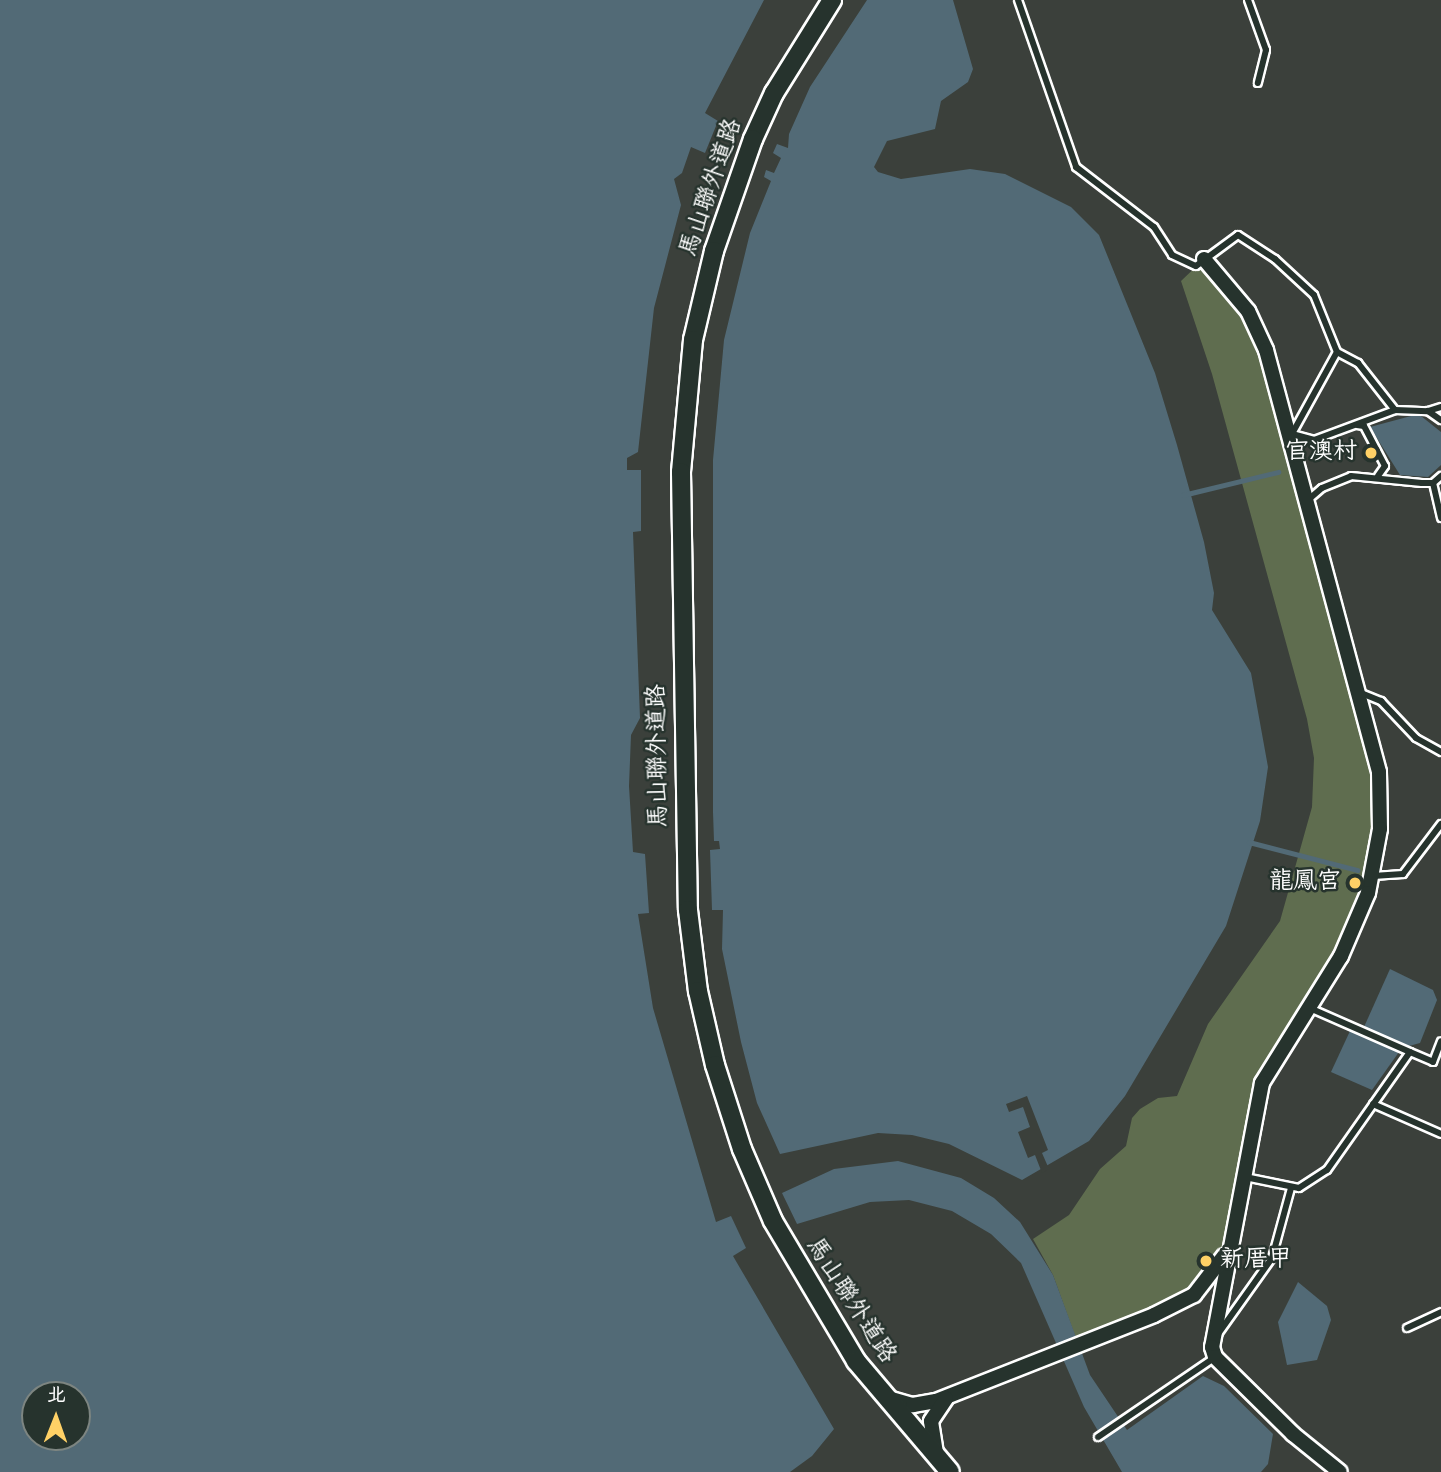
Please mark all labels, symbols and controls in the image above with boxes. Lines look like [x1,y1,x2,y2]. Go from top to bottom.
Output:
street label: 馬山聯外道路 [675,115,749,261]
place label: 官澳村 [1285,439,1357,467]
marker: 官澳村 [1363,445,1379,461]
street label: 馬山聯外道路 [643,684,675,828]
place label: 龍鳳宮 [1269,869,1341,897]
marker: 龍鳳宮 [1347,875,1363,891]
street label: 馬山聯外道路 [799,1233,901,1369]
place label: 新厝甲 [1220,1247,1292,1275]
marker: 新厝甲 [1198,1253,1214,1269]
north arrow [21,1381,91,1451]
text: 北 [47,1383,66,1410]

